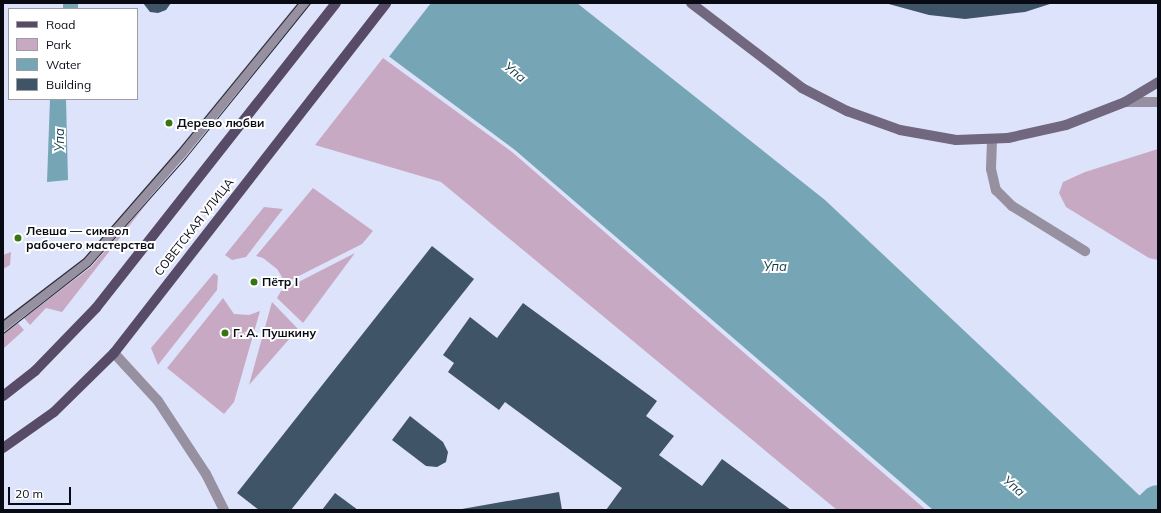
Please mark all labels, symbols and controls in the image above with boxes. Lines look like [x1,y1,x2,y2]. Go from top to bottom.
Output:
legend [8,8,138,100]
text: Road [46,17,75,32]
text: Park [46,37,71,52]
text: Water [46,57,81,72]
water label: Упа [501,59,529,85]
text: Building [46,77,91,92]
place label: Дерево любви [177,116,264,130]
marker: Дерево любви [164,118,174,128]
water label: Упа [51,128,67,152]
street label: СОВЕТСКАЯ УЛИЦА [151,175,237,279]
place label: Левша — символ рабочего мастерства [26,224,155,252]
marker: Левша — символ рабочего мастерства [13,233,23,243]
water label: Упа [763,258,787,274]
place label: Пётр I [262,275,298,289]
marker: Пётр I [249,277,259,287]
place label: Г. А. Пушкину [233,326,316,340]
marker: Г. А. Пушкину [220,328,230,338]
water label: Упа [1000,472,1028,500]
scale bar [10,479,73,505]
text: 20 m [15,486,43,501]

